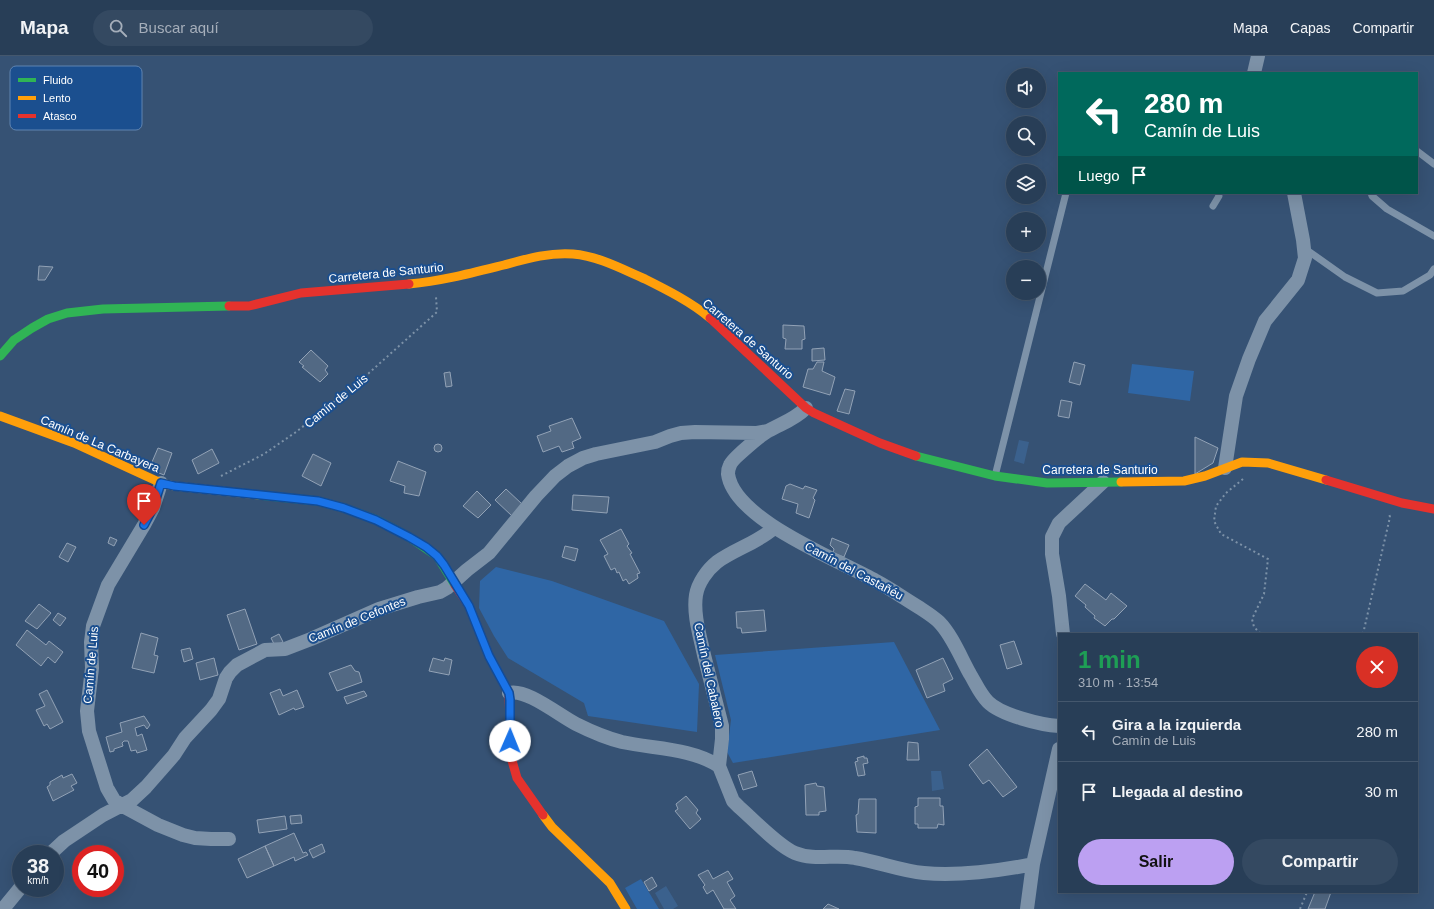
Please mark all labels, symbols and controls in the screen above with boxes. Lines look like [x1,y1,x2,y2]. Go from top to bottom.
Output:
search box [93,10,373,46]
text: Mapa [20,17,69,38]
icon: search [107,17,129,39]
text: Buscar aquí [139,19,219,36]
text: Mapa [1233,20,1268,36]
text: Capas [1290,20,1331,36]
text: Compartir [1353,20,1414,36]
legend [10,66,142,130]
map controls [1006,68,1046,300]
button: sound [1006,68,1046,108]
text: Fluido [43,74,73,86]
icon: left [1078,88,1130,140]
text: 280 m [1144,88,1223,119]
text: Lento [43,92,71,104]
text: Atasco [43,110,77,122]
button: search [1006,116,1046,156]
text: Camín de Luis [1144,121,1260,141]
button: layers [1006,164,1046,204]
icon: arrive [1128,164,1150,186]
text: Luego [1078,167,1120,184]
button: + [1006,212,1046,252]
street label: Carretera de Santurio [328,260,444,286]
button: − [1006,260,1046,300]
street label: Carretera de Santurio [700,296,796,382]
street label: Camín de Luis [302,371,370,431]
street label: Camín de La Carbayera [38,413,162,476]
street label: Carretera de Santurio [1042,463,1158,477]
pin [127,484,161,525]
icon: arrive [133,490,155,512]
street label: Camín del Castañéu [802,539,906,603]
street label: Camín de Cefontes [306,594,408,646]
street label: Camín del Cabalero [691,621,727,729]
street label: Camín de Luis [81,626,101,704]
text: 1 min [1078,646,1141,673]
button: close [1356,646,1398,688]
text: 310 m · 13:54 [1078,675,1158,690]
text: Gira a la izquierda [1112,716,1241,733]
position arrow [489,720,531,762]
icon: left [1078,721,1100,743]
text: 280 m [1356,723,1398,740]
text: Camín de Luis [1112,733,1196,748]
icon: arrive [1078,781,1100,803]
text: Llegada al destino [1112,783,1243,800]
text: 30 m [1365,783,1398,800]
button: Salir [1078,839,1234,885]
button: Compartir [1242,839,1398,885]
speed limit sign: 40 [72,845,124,897]
text: 38 [27,855,49,877]
text: km/h [27,875,49,886]

